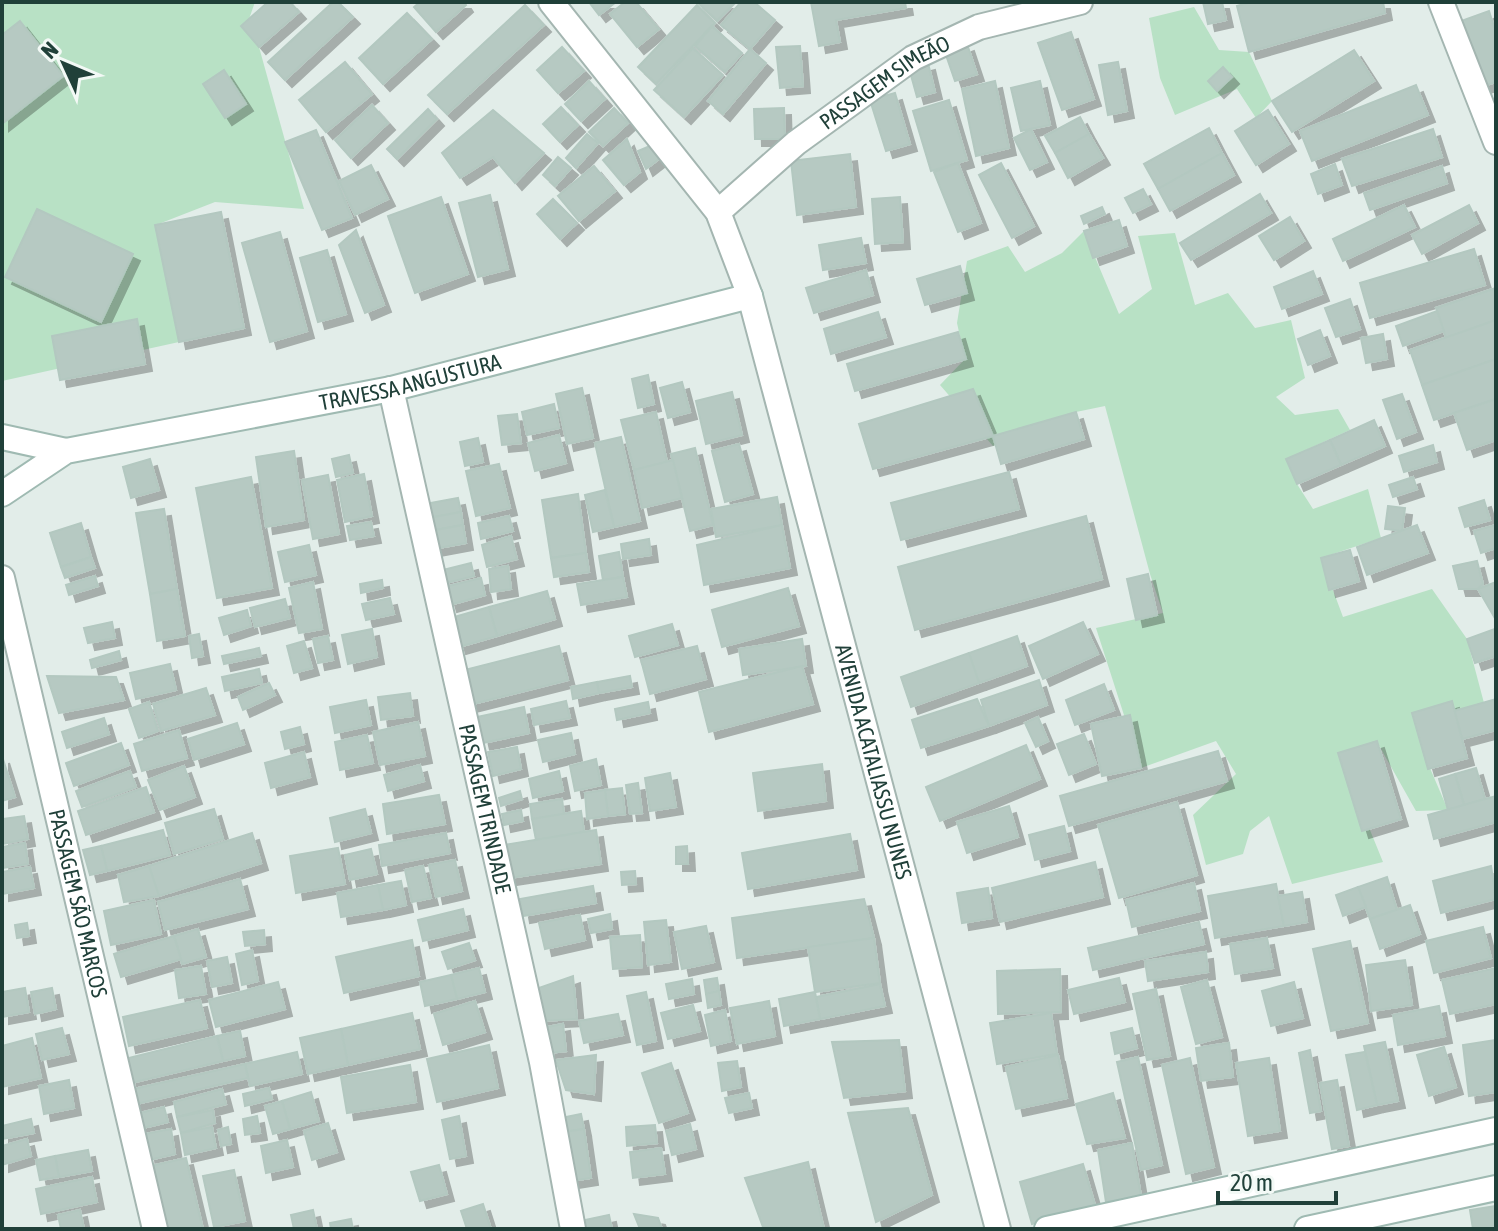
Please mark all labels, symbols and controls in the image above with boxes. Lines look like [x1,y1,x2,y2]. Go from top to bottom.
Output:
north arrow [24,24,104,104]
street label: PASSAGEM SIMEÃO [814,30,954,135]
text: N [36,36,63,64]
street label: TRAVESSA ANGUSTURA [317,348,504,415]
street label: AVENIDA ACATALIASSU NUNES [830,641,917,882]
street label: PASSAGEM TRINDADE [454,721,517,896]
street label: PASSAGEM SÃO MARCOS [44,806,113,1000]
scale bar [1218,1155,1336,1205]
text: 20 m [1230,1169,1273,1196]

